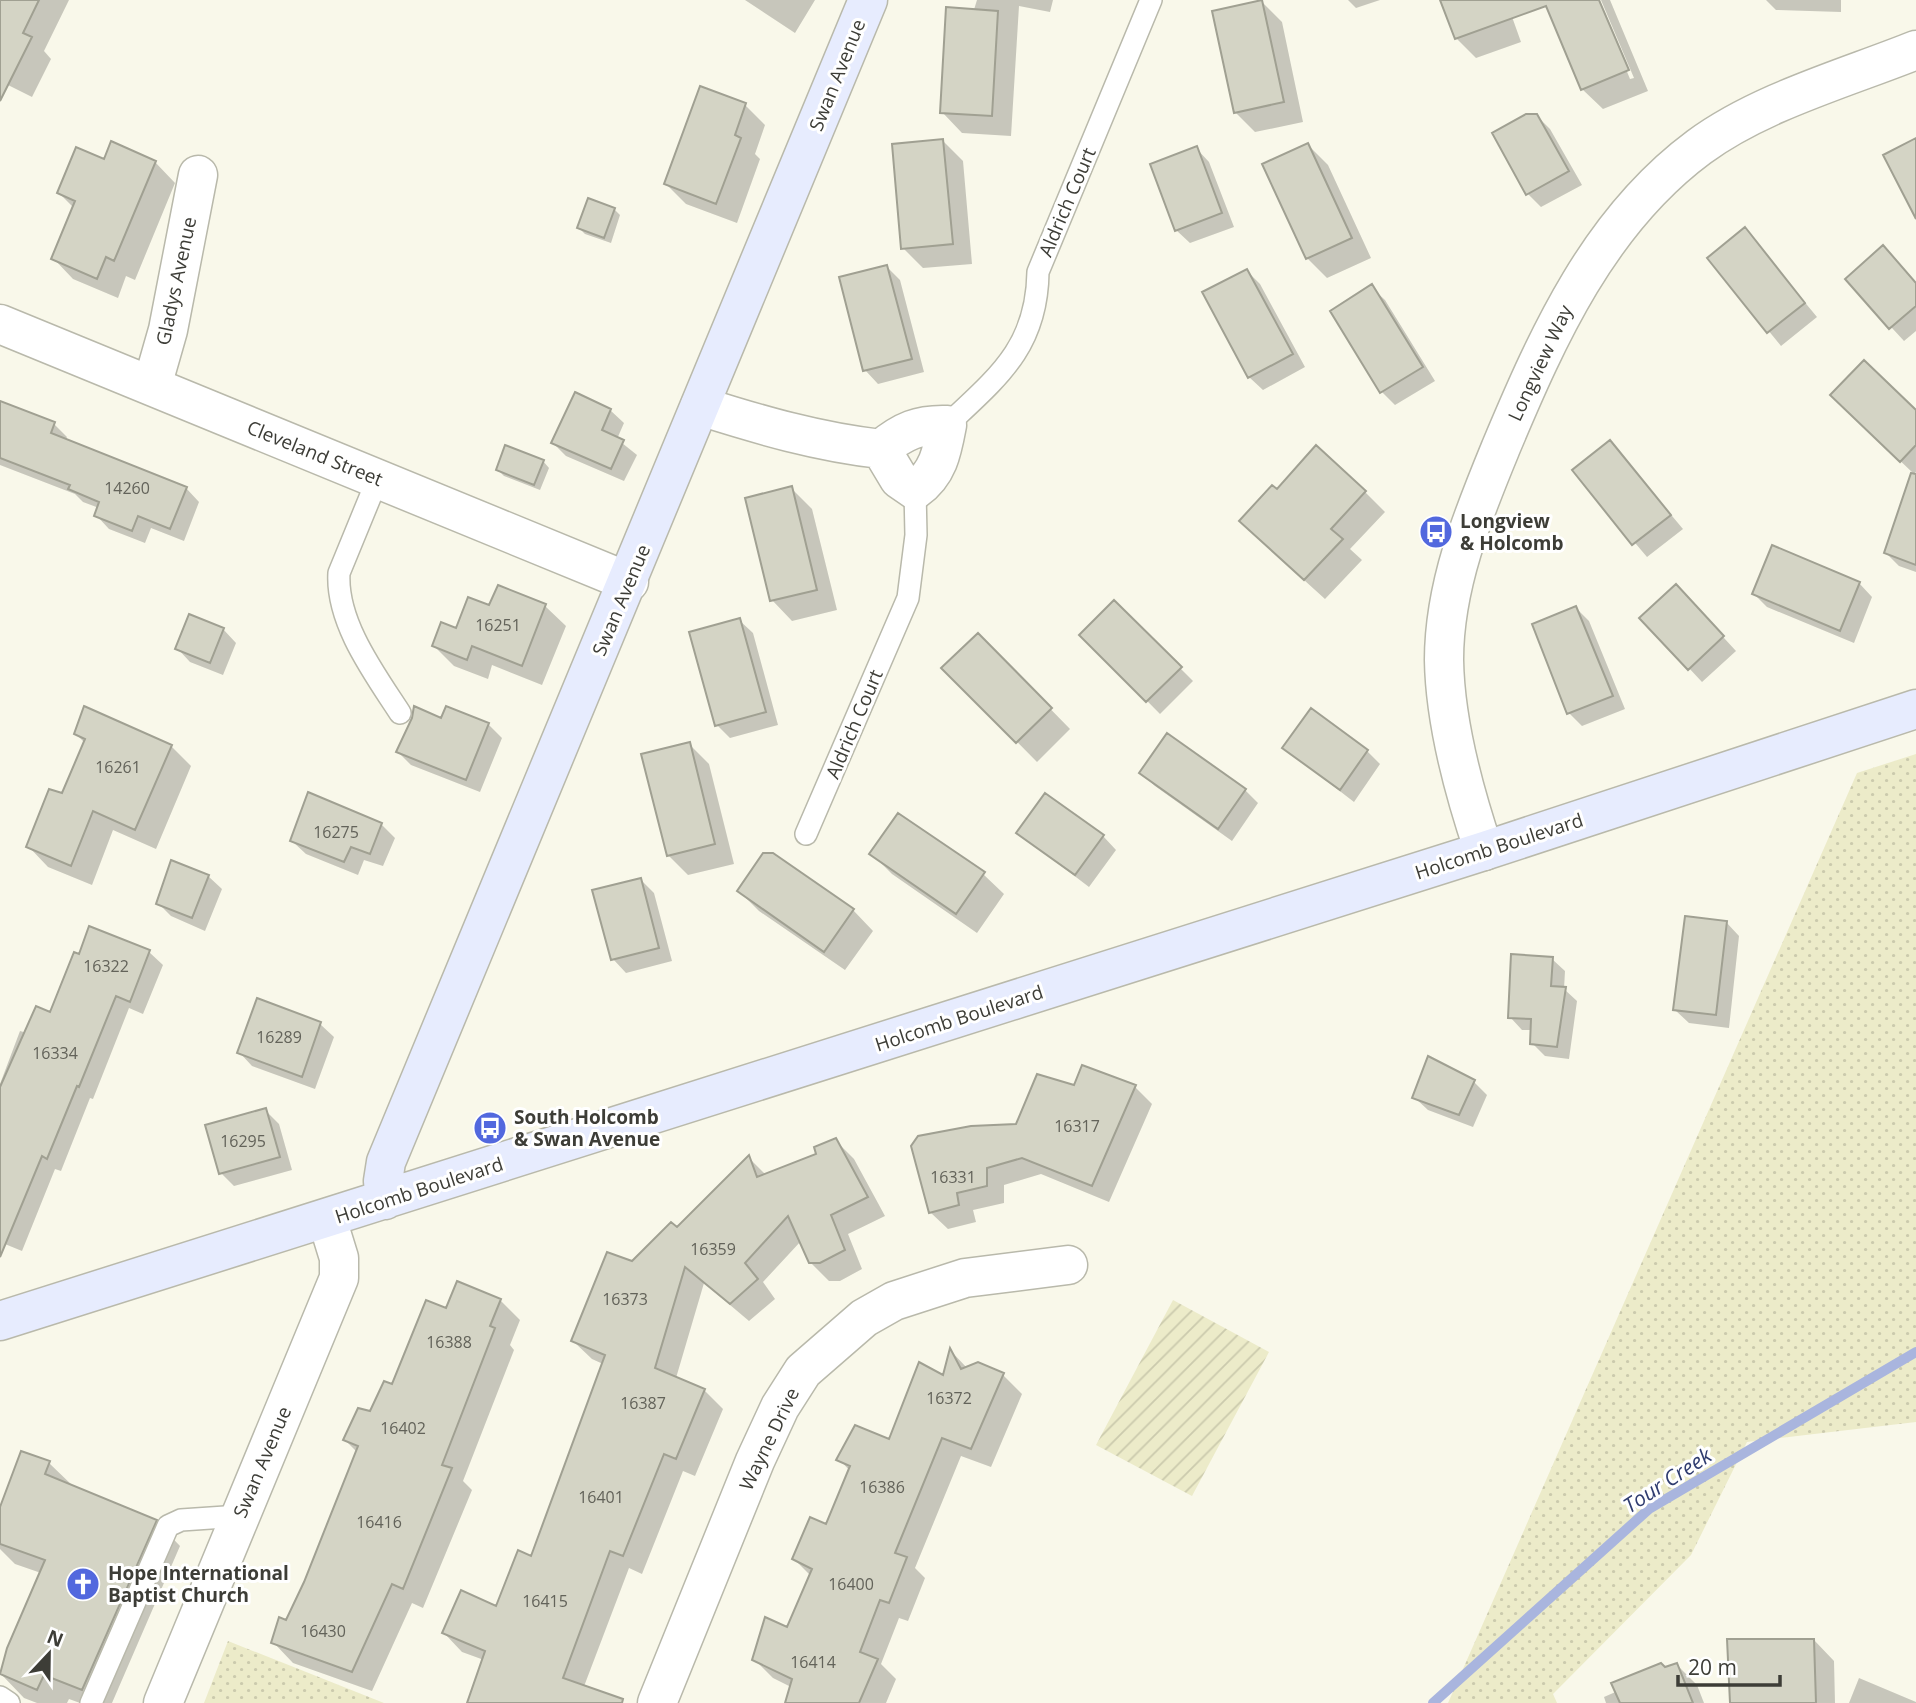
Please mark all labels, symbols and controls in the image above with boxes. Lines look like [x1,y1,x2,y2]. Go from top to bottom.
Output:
street label: Swan Avenue [803,15,871,135]
street label: Aldrich Court [1032,143,1102,261]
street label: Gladys Avenue [150,214,202,348]
street label: Longview Way [1502,300,1579,425]
street label: Cleveland Street [243,414,387,492]
house number: 14260 [104,477,150,499]
place label: Longview & Holcomb [1460,508,1564,556]
bus stop icon: Longview & Holcomb [1417,513,1455,551]
street label: Swan Avenue [586,540,656,660]
house number: 16251 [475,614,521,636]
street label: Aldrich Court [819,665,889,783]
house number: 16261 [95,756,141,778]
street label: Holcomb Boulevard [1412,807,1586,885]
house number: 16275 [313,821,359,843]
house number: 16322 [83,955,129,977]
street label: Holcomb Boulevard [872,979,1046,1057]
house number: 16289 [256,1026,302,1048]
house number: 16334 [32,1042,78,1064]
place label: South Holcomb & Swan Avenue [514,1104,660,1152]
bus stop icon: South Holcomb & Swan Avenue [471,1109,509,1147]
house number: 16317 [1054,1115,1100,1137]
house number: 16295 [220,1130,266,1152]
street label: Holcomb Boulevard [332,1151,506,1229]
house number: 16331 [930,1166,976,1188]
house number: 16359 [690,1238,736,1260]
house number: 16373 [602,1288,648,1310]
house number: 16388 [426,1331,472,1353]
street label: Wayne Drive [733,1383,805,1495]
house number: 16372 [926,1387,972,1409]
house number: 16387 [620,1392,666,1414]
street label: Swan Avenue [227,1402,297,1522]
house number: 16402 [380,1417,426,1439]
water label: Tour Creek [1617,1441,1717,1519]
house number: 16386 [859,1476,905,1498]
house number: 16401 [578,1486,624,1508]
house number: 16416 [356,1511,402,1533]
place label: Hope International Baptist Church [108,1560,289,1608]
church icon: Hope International Baptist Church [64,1565,102,1603]
house number: 16400 [828,1573,874,1595]
house number: 16415 [522,1590,568,1612]
north arrow [14,1619,84,1689]
house number: 16430 [300,1620,346,1642]
text: N [43,1623,67,1653]
scale bar [1678,1644,1780,1688]
house number: 16414 [790,1651,836,1673]
text: 20 m [1688,1653,1737,1681]

